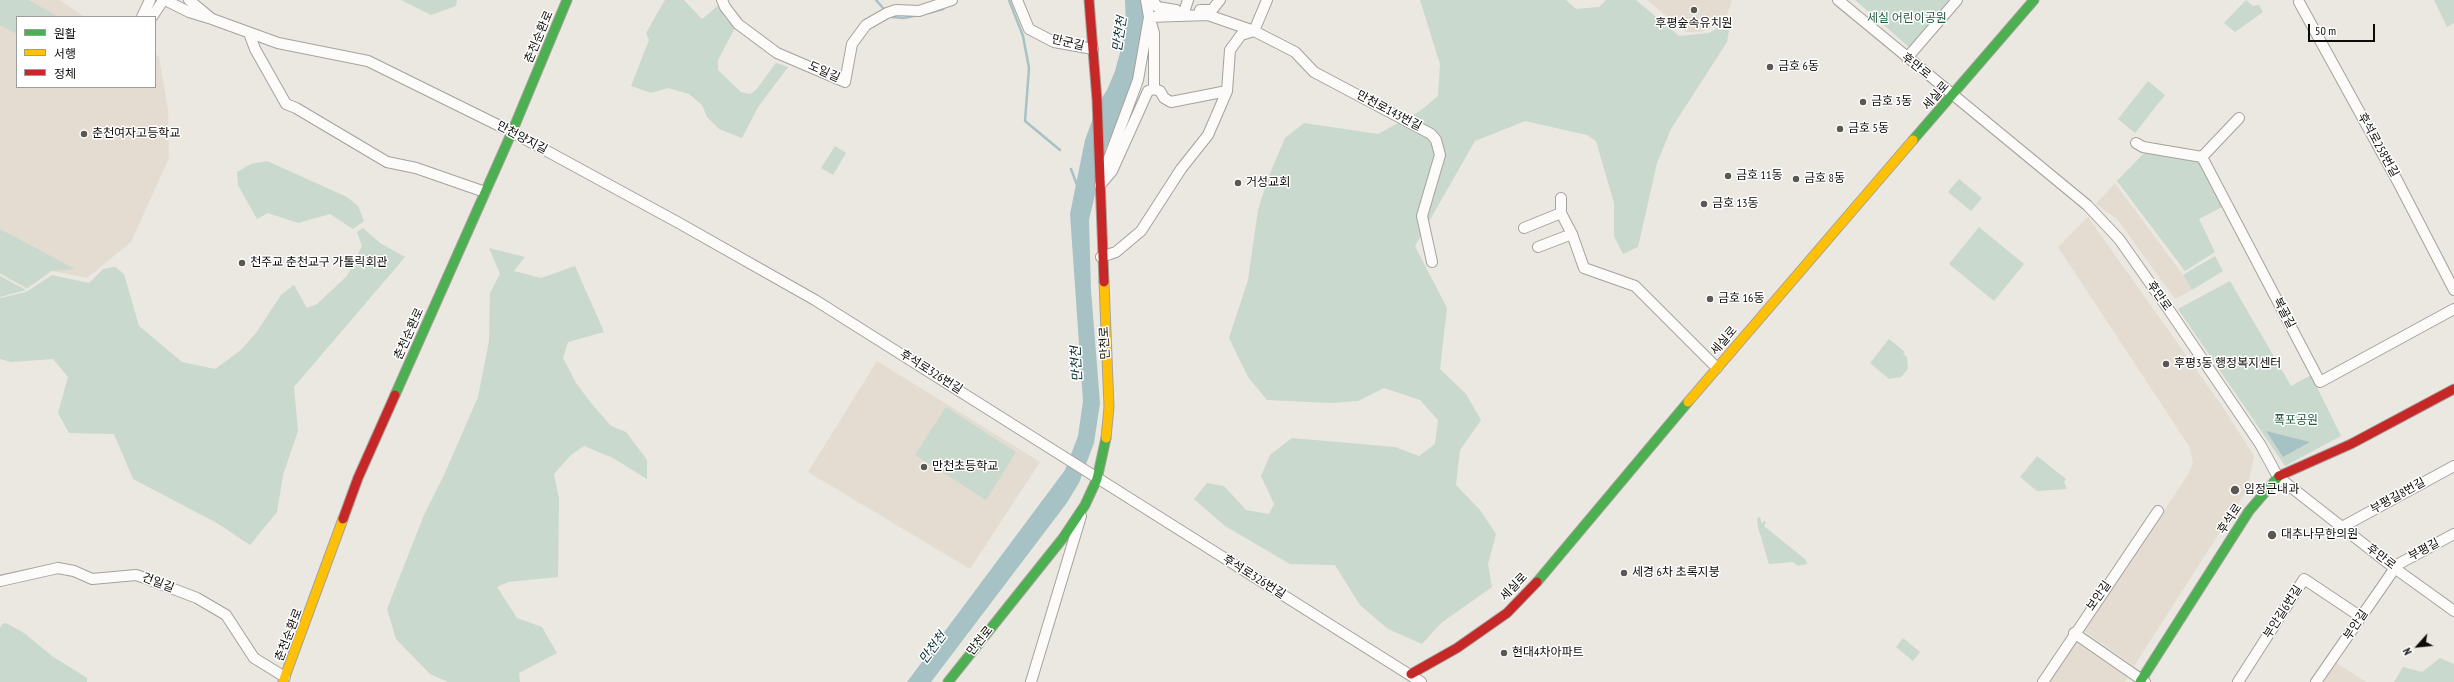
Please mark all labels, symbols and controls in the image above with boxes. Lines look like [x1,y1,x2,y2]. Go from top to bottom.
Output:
marker: 후평숲속유치원 [1689,5,1699,15]
street label: 춘천순환로 [522,9,556,65]
park label: 세실 어린이공원 [1867,12,1947,26]
water label: 만천천 [1109,15,1131,53]
legend [16,16,156,88]
scale bar [2310,16,2377,42]
place label: 후평숲속유치원 [1655,17,1733,31]
text: 50 m [2315,23,2336,38]
text: 원활 [54,26,76,41]
street label: 만군길 [1050,32,1086,54]
text: 서행 [54,46,76,61]
street label: 후만로 [1899,50,1933,82]
street label: 도일길 [806,59,842,85]
place label: 금호 6동 [1778,60,1819,74]
marker: 금호 6동 [1765,62,1775,72]
text: 정체 [54,66,76,81]
street label: 세실로 [1920,79,1952,113]
street label: 만천로143번길 [1354,88,1424,134]
place label: 금호 3동 [1871,95,1912,109]
marker: 금호 3동 [1858,97,1868,107]
street label: 후석로258번길 [2354,110,2402,180]
street label: 만천양지길 [494,119,550,157]
place label: 금호 5동 [1848,122,1889,136]
marker: 금호 5동 [1835,124,1845,134]
place label: 춘천여자고등학교 [92,127,180,141]
marker: 춘천여자고등학교 [79,129,89,139]
place label: 금호 11동 [1736,169,1782,183]
marker: 금호 11동 [1723,171,1733,181]
place label: 금호 8동 [1804,172,1845,186]
marker: 금호 8동 [1791,174,1801,184]
place label: 거성교회 [1246,176,1290,190]
marker: 거성교회 [1233,178,1243,188]
place label: 금호 13동 [1712,197,1758,211]
marker: 금호 13동 [1699,199,1709,209]
place label: 천주교 춘천교구 가톨릭회관 [250,256,388,270]
marker: 천주교 춘천교구 가톨릭회관 [237,258,247,268]
street label: 후만로 [2144,278,2174,314]
place label: 금호 16동 [1718,292,1764,306]
marker: 금호 16동 [1705,294,1715,304]
street label: 복골길 [2270,295,2298,331]
street label: 춘천순환로 [391,306,427,362]
street label: 세실로 [1708,324,1740,358]
street label: 만천로 [1097,326,1113,360]
water label: 만천천 [1068,346,1086,382]
street label: 후석로326번길 [897,347,965,397]
place label: 후평3동 행정복지센터 [2174,357,2281,371]
marker: 후평3동 행정복지센터 [2161,359,2171,369]
park label: 폭포공원 [2274,414,2318,428]
place label: 만천초등학교 [932,460,998,474]
marker: 만천초등학교 [919,462,929,472]
street label: 부평길8번길 [2368,475,2428,517]
place label: 임정근내과 [2244,483,2299,497]
marker: 임정근내과 [2229,484,2241,496]
street label: 후석로 [2215,501,2245,537]
place label: 대추나무한의원 [2281,528,2358,542]
marker: 대추나무한의원 [2266,529,2278,541]
street label: 부평길 [2406,536,2442,564]
street label: 후만로 [2364,541,2398,573]
street label: 후석로326번길 [1220,552,1288,602]
place label: 세경 6차 초록지붕 [1632,566,1720,580]
marker: 세경 6차 초록지붕 [1619,568,1629,578]
street label: 건일길 [140,570,176,596]
street label: 세실로 [1497,570,1531,604]
street label: 보안길 [2084,578,2114,614]
street label: 부안길6번길 [2260,583,2306,641]
street label: 춘천순환로 [272,607,306,663]
street label: 부안길 [2341,607,2371,643]
street label: 만천로 [964,624,996,658]
north arrow [2398,626,2438,666]
water label: 만천천 [916,629,950,667]
place label: 현대4차아파트 [1512,646,1584,660]
text: N [2400,646,2415,657]
marker: 현대4차아파트 [1499,648,1509,658]

